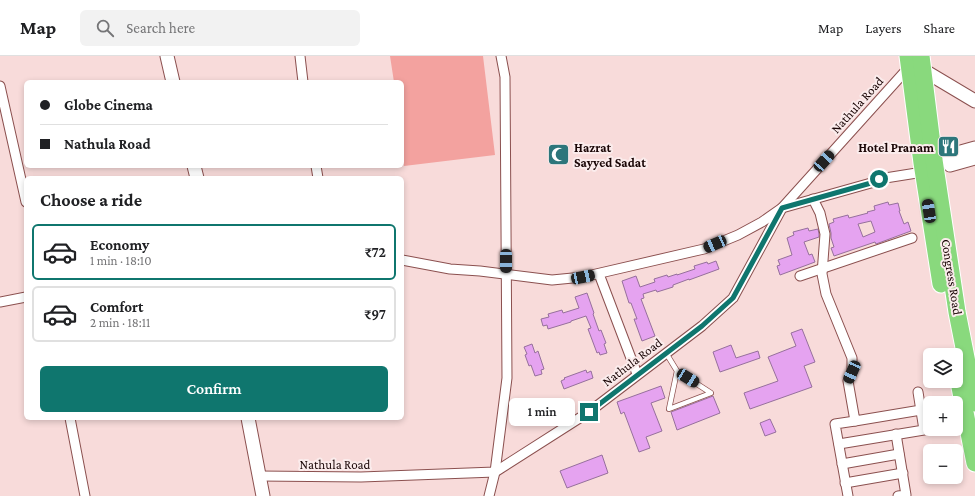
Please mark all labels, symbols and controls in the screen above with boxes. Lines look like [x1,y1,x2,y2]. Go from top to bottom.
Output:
search box [80,10,360,46]
text: Map [20,17,56,38]
icon: search [94,17,116,39]
text: Search here [126,20,195,36]
text: Map [818,20,843,36]
text: Layers [865,20,902,36]
text: Share [924,20,955,36]
street label: Nathula Road [828,74,886,136]
text: Globe Cinema [64,97,153,113]
restaurant icon: Hotel Pranam [936,134,962,160]
text: Nathula Road [64,136,151,152]
place label: Hazrat Sayyed Sadat [574,140,646,170]
place label: Hotel Pranam [858,140,934,155]
mosque icon: Hazrat Sayyed Sadat [545,141,571,167]
car [812,148,836,174]
route start [870,170,888,188]
text: Choose a ride [40,190,142,210]
car [921,198,937,224]
icon: car [42,234,78,270]
car [702,234,728,254]
text: Economy [90,237,149,253]
street label: Congress Road [939,238,965,316]
text: ₹72 [364,244,386,260]
car [500,249,512,273]
text: 1 min · 18:10 [90,253,152,268]
car [570,269,596,285]
icon: car [42,296,78,332]
text: Comfort [90,299,144,315]
text: ₹97 [364,306,386,322]
text: 2 min · 18:11 [90,315,150,330]
street label: Nathula Road [599,335,665,389]
map controls [923,348,963,484]
button: layers [923,348,963,388]
car [842,359,862,385]
button: Confirm [40,366,388,412]
car [675,367,701,389]
button: + [923,396,963,436]
callout: 1 min [509,398,575,426]
route end [580,403,598,421]
text: 1 min [528,404,556,419]
button: − [923,444,963,484]
street label: Nathula Road [300,457,371,472]

